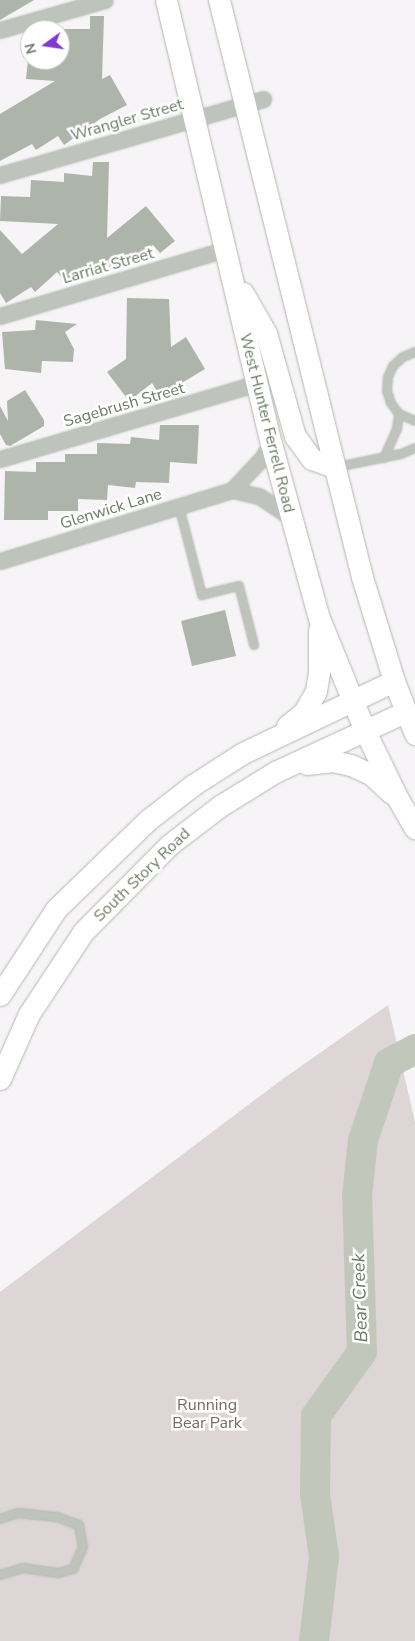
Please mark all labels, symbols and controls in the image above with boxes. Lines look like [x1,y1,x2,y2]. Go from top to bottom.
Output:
north arrow [20,20,70,70]
text: N [20,41,41,56]
street label: Wrangler Street [69,95,185,145]
street label: Larriat Street [60,244,156,288]
street label: West Hunter Ferrell Road [235,331,299,515]
street label: Sagebrush Street [61,379,187,431]
street label: Glenwick Lane [58,484,164,534]
street label: South Story Road [90,824,194,926]
water label: Bear Creek [348,1253,372,1343]
park label: Running Bear Park [172,1395,242,1433]

